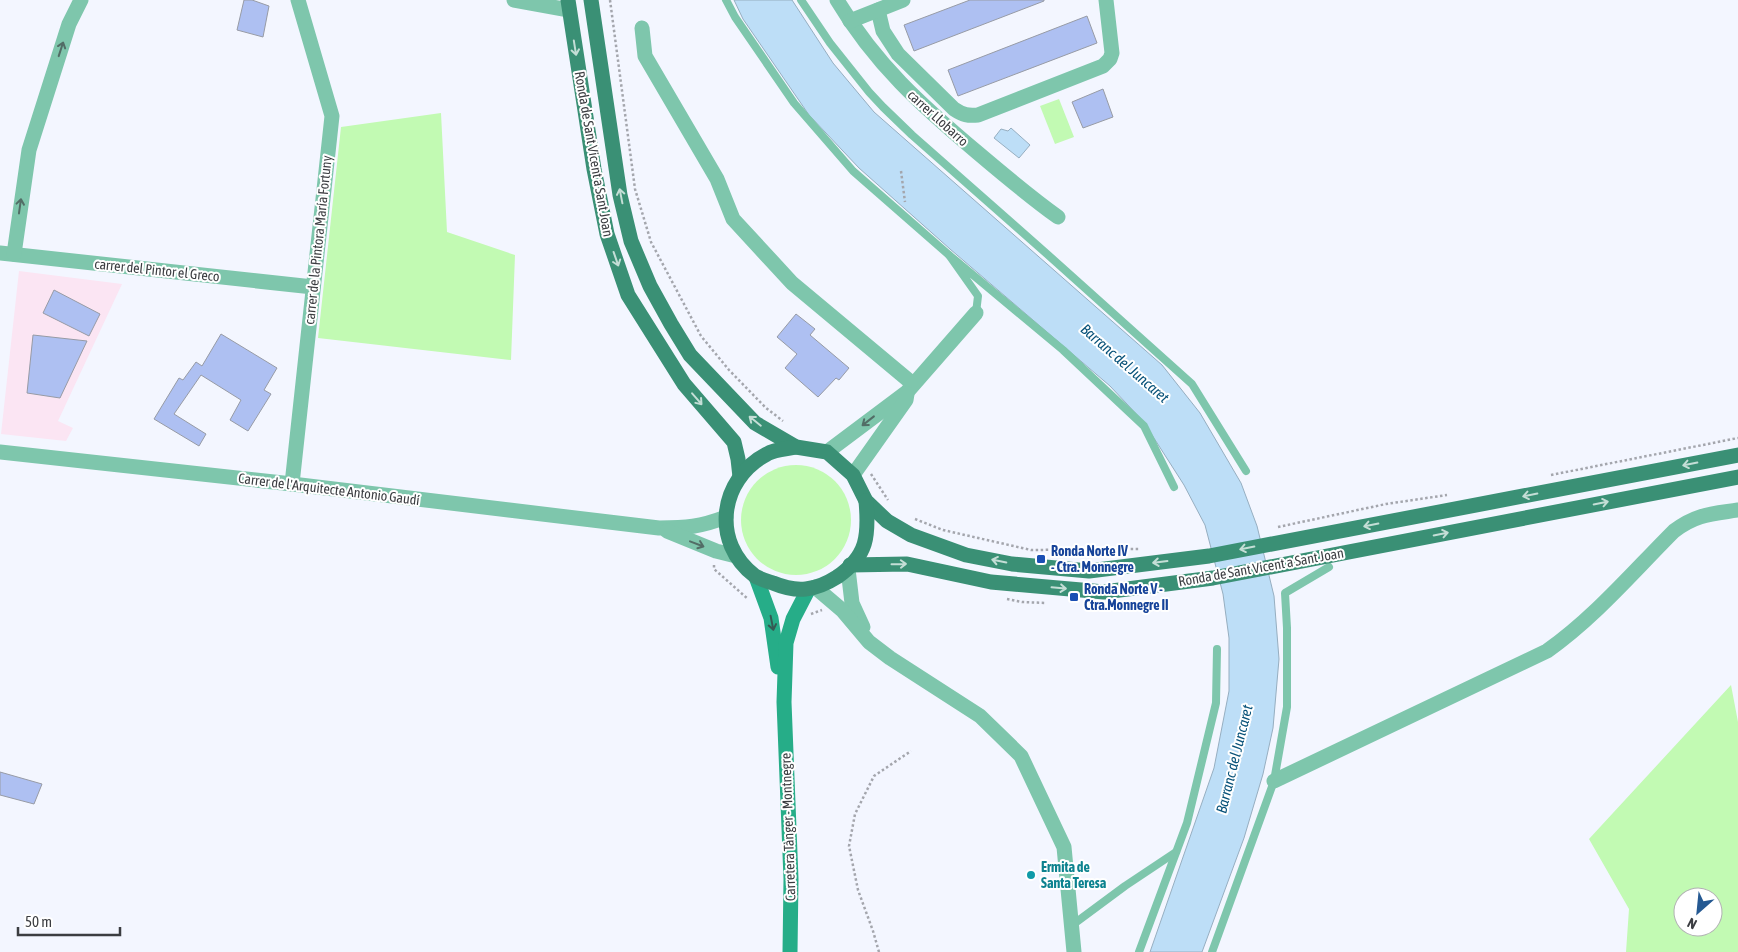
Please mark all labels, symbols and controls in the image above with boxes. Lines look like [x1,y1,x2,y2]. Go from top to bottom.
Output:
one-way arrow [571,40,581,56]
one-way arrow [56,41,66,57]
street label: Ronda de Sant Vicent a Sant Joan [572,70,616,238]
street label: carrer Llobarro [904,87,972,149]
street label: carrer de la Pintora María Fortuny [301,155,335,325]
one-way arrow [616,189,625,205]
one-way arrow [16,198,26,214]
one-way arrow [612,251,621,266]
street label: carrer del Pintor el Greco [94,255,220,285]
water label: Barranc del Juncaret [1077,320,1173,406]
one-way arrow [691,392,702,405]
one-way arrow [749,416,762,427]
one-way arrow [861,416,875,426]
one-way arrow [1683,460,1699,469]
street label: Carrer de l'Arquitecte Antonio Gaudí [237,470,421,508]
one-way arrow [1523,490,1539,500]
one-way arrow [1592,498,1608,508]
one-way arrow [1363,521,1379,530]
one-way arrow [1433,529,1449,538]
one-way arrow [689,540,704,549]
place label: Ronda Norte IV - Ctra. Monnegre [1051,543,1134,575]
one-way arrow [1240,544,1256,554]
street label: Ronda de Sant Vicent a Sant Joan [1177,545,1345,589]
marker: Ronda Norte IV - Ctra. Monnegre [1035,553,1047,565]
one-way arrow [991,556,1007,566]
one-way arrow [1153,557,1169,567]
one-way arrow [890,559,907,569]
place label: Ronda Norte V - Ctra.Monnegre II [1084,581,1169,613]
one-way arrow [1051,583,1067,592]
marker: Ronda Norte V - Ctra.Monnegre II [1068,591,1080,603]
one-way arrow [767,614,777,630]
water label: Barranc del Juncaret [1212,702,1256,815]
street label: Carretera Tànger - Montnegre [777,753,799,901]
place label: Ermita de Santa Teresa [1041,859,1107,891]
marker: Ermita de Santa Teresa [1025,869,1037,881]
north arrow [1673,887,1723,937]
scale bar [18,904,120,936]
text: 50 m [25,913,52,930]
text: N [1685,915,1699,933]

